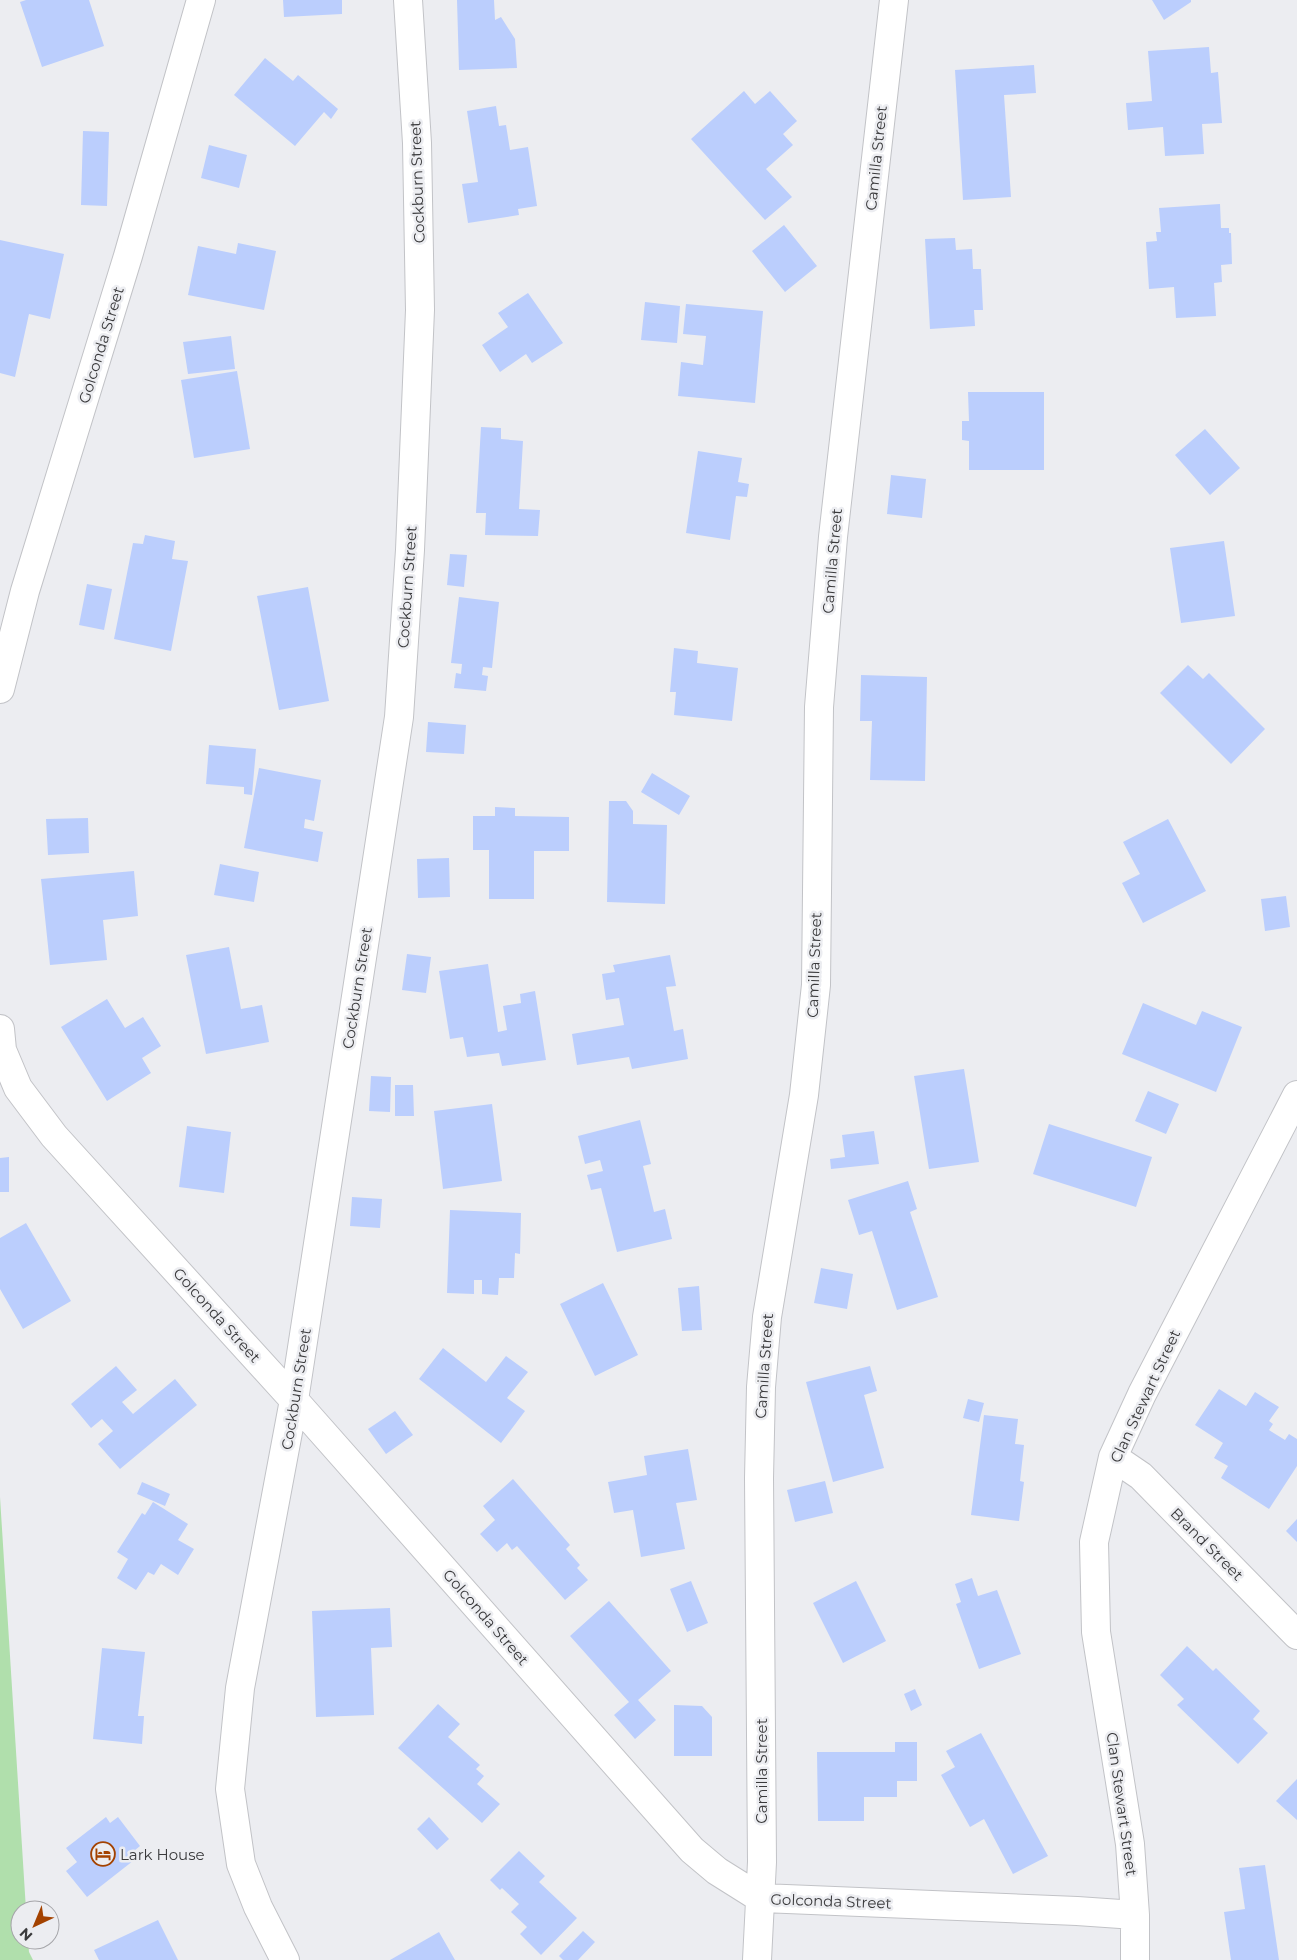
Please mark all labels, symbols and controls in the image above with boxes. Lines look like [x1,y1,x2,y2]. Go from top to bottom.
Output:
street label: Camilla Street [861,105,891,211]
street label: Cockburn Street [405,120,429,244]
street label: Golconda Street [74,284,128,406]
street label: Camilla Street [818,508,846,614]
street label: Cockburn Street [393,525,421,649]
street label: Camilla Street [803,912,825,1018]
street label: Cockburn Street [338,926,376,1050]
street label: Golconda Street [169,1264,265,1366]
street label: Camilla Street [751,1313,777,1419]
street label: Clan Stewart Street [1106,1326,1184,1466]
street label: Cockburn Street [277,1327,315,1451]
street label: Brand Street [1167,1504,1247,1584]
street label: Golconda Street [439,1565,533,1669]
street label: Camilla Street [752,1718,771,1824]
street label: Clan Stewart Street [1103,1731,1141,1877]
hotel icon: Lark House [90,1841,116,1867]
place label: Lark House [120,1845,205,1864]
street label: Golconda Street [770,1889,892,1913]
north arrow [10,1900,60,1950]
text: N [16,1924,36,1945]

